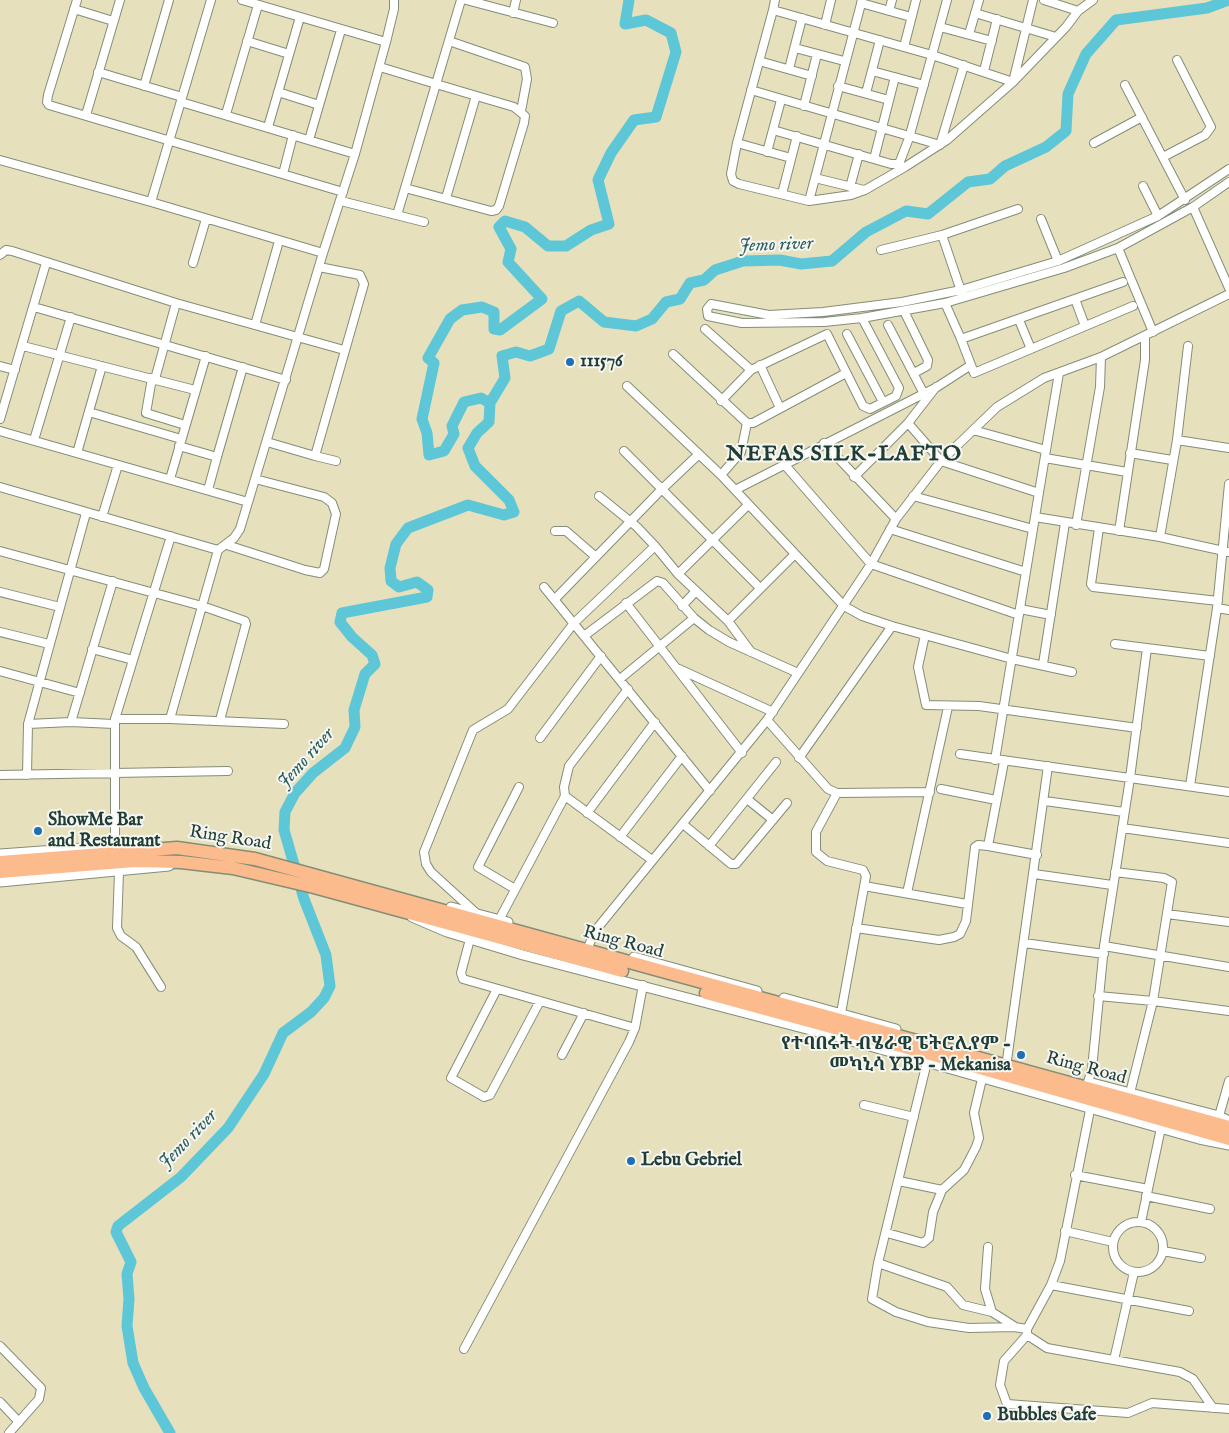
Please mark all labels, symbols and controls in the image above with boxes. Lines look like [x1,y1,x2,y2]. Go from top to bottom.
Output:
water label: Jemo river [739,233,813,259]
place label: 111576 [580,351,623,373]
marker: 111576 [564,356,576,368]
district label: NEFAS SILK-LAFTO [724,442,964,468]
water label: Jemo river [274,724,340,794]
place label: ShowMe Bar and Restaurant [48,810,160,852]
street label: Ring Road [188,822,272,856]
marker: ShowMe Bar and Restaurant [32,825,44,837]
street label: Ring Road [580,922,666,964]
place label: የተባበሩት ብሄራዊ ፔትሮሊየም - መካኒሳ YBP - Mekanisa [781,1034,1011,1076]
street label: Ring Road [1043,1048,1129,1090]
marker: የተባበሩት ብሄራዊ ፔትሮሊየም - መካኒሳ YBP - Mekanisa [1015,1049,1027,1061]
water label: Jemo river [155,1105,223,1175]
place label: Lebu Gebriel [641,1150,742,1172]
marker: Lebu Gebriel [625,1155,637,1167]
place label: Bubbles Cafe [997,1405,1096,1427]
marker: Bubbles Cafe [981,1410,993,1422]

